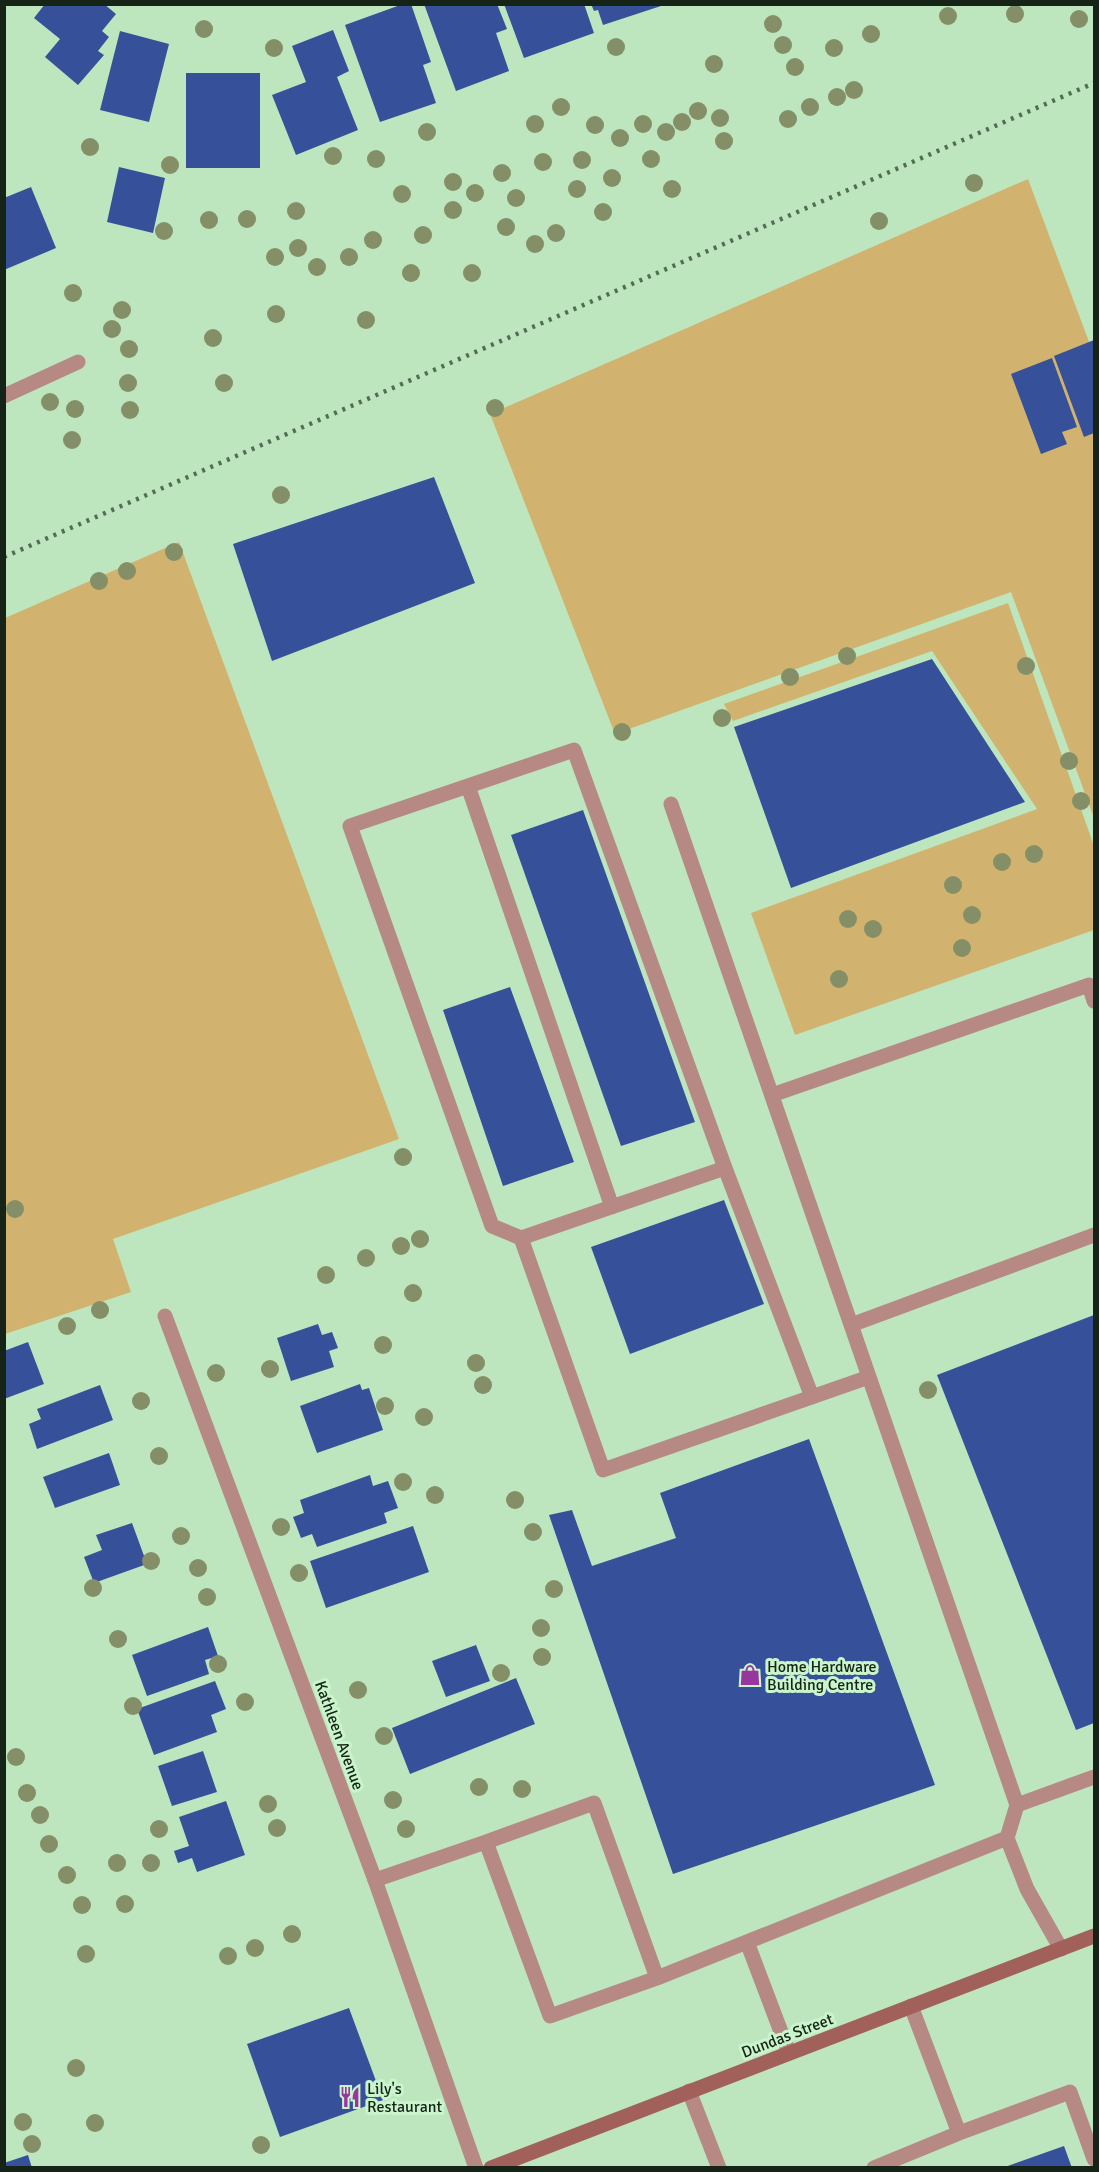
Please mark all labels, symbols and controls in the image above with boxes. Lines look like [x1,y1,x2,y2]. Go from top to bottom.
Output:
place label: Home Hardware Building Centre [767,1657,877,1695]
shop icon: Home Hardware Building Centre [738,1663,762,1687]
street label: Kathleen Avenue [310,1678,368,1793]
street label: Dundas Street [739,2009,836,2063]
place label: Lily's Restaurant [367,2079,442,2117]
restaurant icon: Lily's Restaurant [338,2085,362,2109]

